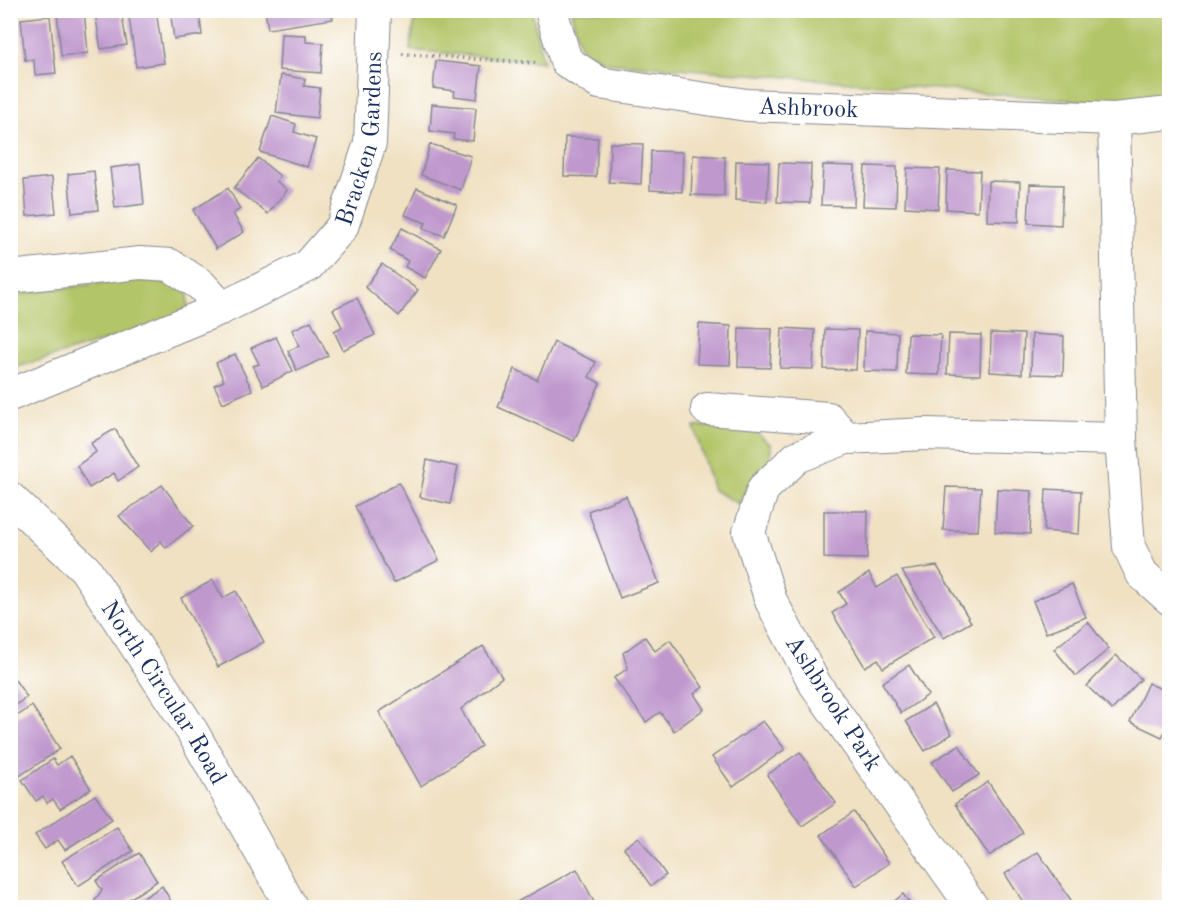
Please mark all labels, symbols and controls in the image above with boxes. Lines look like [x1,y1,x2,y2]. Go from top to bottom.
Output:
street label: Bracken Gardens [333,51,387,229]
street label: Ashbrook [758,95,859,123]
street label: North Circular Road [96,597,230,789]
street label: Ashbrook Park [780,632,885,776]

